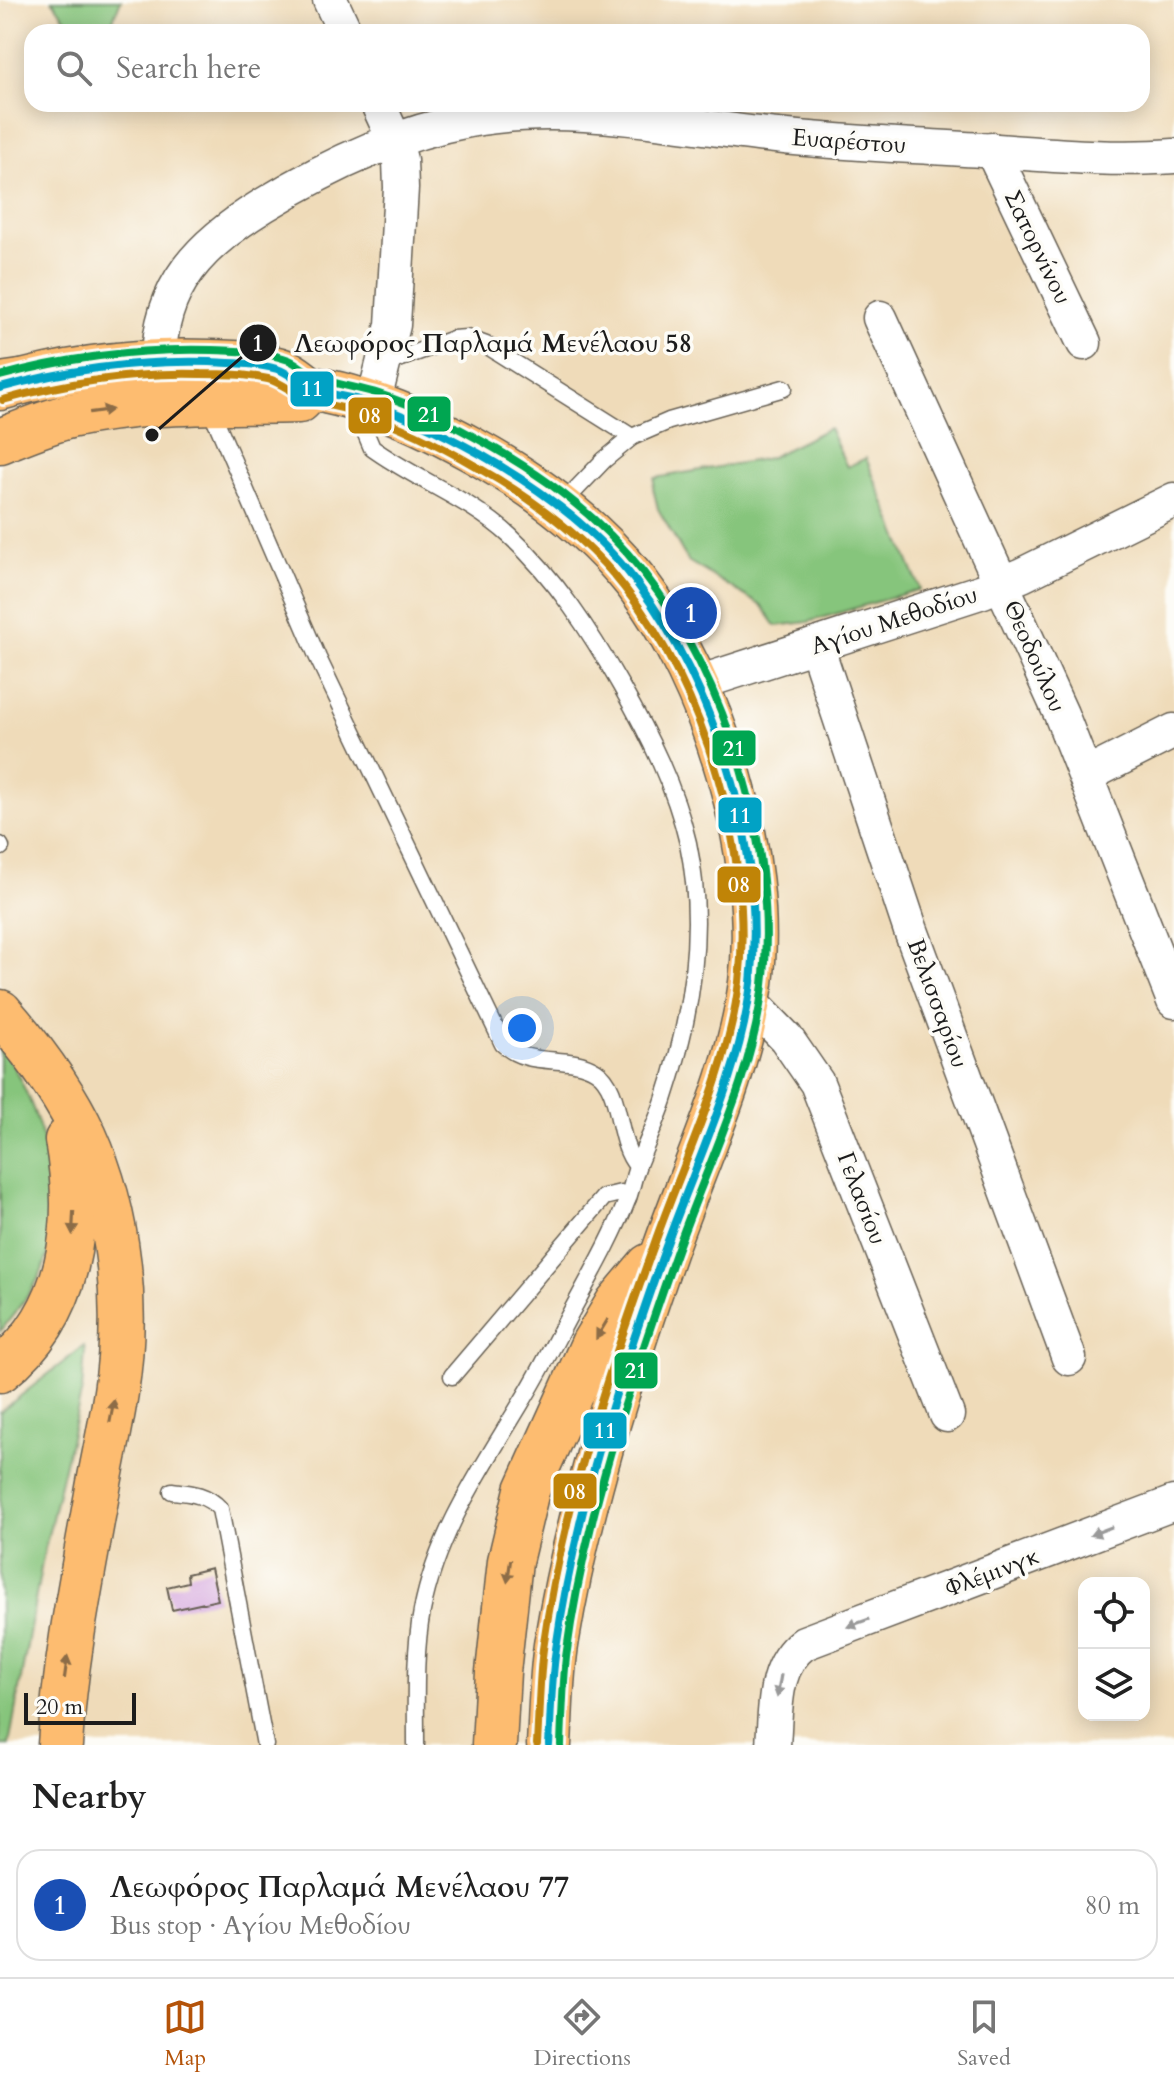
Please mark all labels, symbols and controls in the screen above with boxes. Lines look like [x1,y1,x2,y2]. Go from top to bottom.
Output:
search box [24,24,1150,112]
icon: search [52,46,96,90]
text: Search here [116,48,261,89]
street label: Ευαρέστου [791,121,907,162]
street label: Σατορνίνου [996,185,1079,310]
callout: Λεωφόρος Παρλαμά Μενέλαου 58 [238,318,708,368]
text: Λεωφόρος Παρλαμά Μενέλαου 58 [294,326,692,361]
text: 1 [252,327,264,360]
line badge: 11 [289,370,335,408]
text: 11 [301,374,323,404]
line badge: 21 [406,395,452,433]
line badge: 08 [347,396,393,435]
text: 21 [418,400,440,430]
text: 08 [359,401,381,431]
one-way arrow [89,404,114,417]
street label: Αγίου Μεθοδίου [807,578,982,663]
pin: 1 [665,583,717,643]
street label: Θεοδούλου [995,595,1074,717]
line badge: 21 [711,729,757,767]
text: 21 [723,734,745,764]
line badge: 11 [717,796,763,834]
text: 11 [729,801,751,831]
line badge: 08 [716,865,762,904]
text: 08 [728,870,750,900]
street label: Βελισσαρίου [899,934,976,1072]
your location [502,1008,542,1048]
street label: Γελασίου [829,1147,894,1249]
one-way arrow [67,1211,80,1236]
one-way arrow [595,1318,609,1340]
line badge: 21 [613,1351,659,1390]
text: 21 [625,1356,647,1386]
one-way arrow [107,1399,119,1424]
line badge: 11 [582,1411,628,1450]
text: 11 [594,1416,616,1446]
line badge: 08 [552,1472,598,1510]
text: 08 [564,1477,586,1507]
one-way arrow [1089,1525,1113,1538]
street label: Φλέμινγκ [941,1539,1044,1605]
one-way arrow [502,1559,515,1584]
map controls [1078,1577,1150,1721]
button: locate [1078,1577,1150,1649]
one-way arrow [846,1617,870,1629]
button: layers [1078,1649,1150,1721]
one-way arrow [60,1654,73,1679]
one-way arrow [772,1674,784,1699]
scale bar [24,1689,136,1725]
text: 20 m [36,1692,83,1722]
text: Nearby [32,1774,147,1820]
text: Λεωφόρος Παρλαμά Μενέλαου 77 [110,1867,569,1908]
text: 1 [53,1888,67,1923]
text: 80 m [1084,1888,1140,1923]
text: Bus stop · Αγίου Μεθοδίου [110,1908,411,1943]
tab: Map [163,1995,207,2073]
tab: Directions [534,1995,631,2073]
tab: Saved [957,1995,1011,2073]

